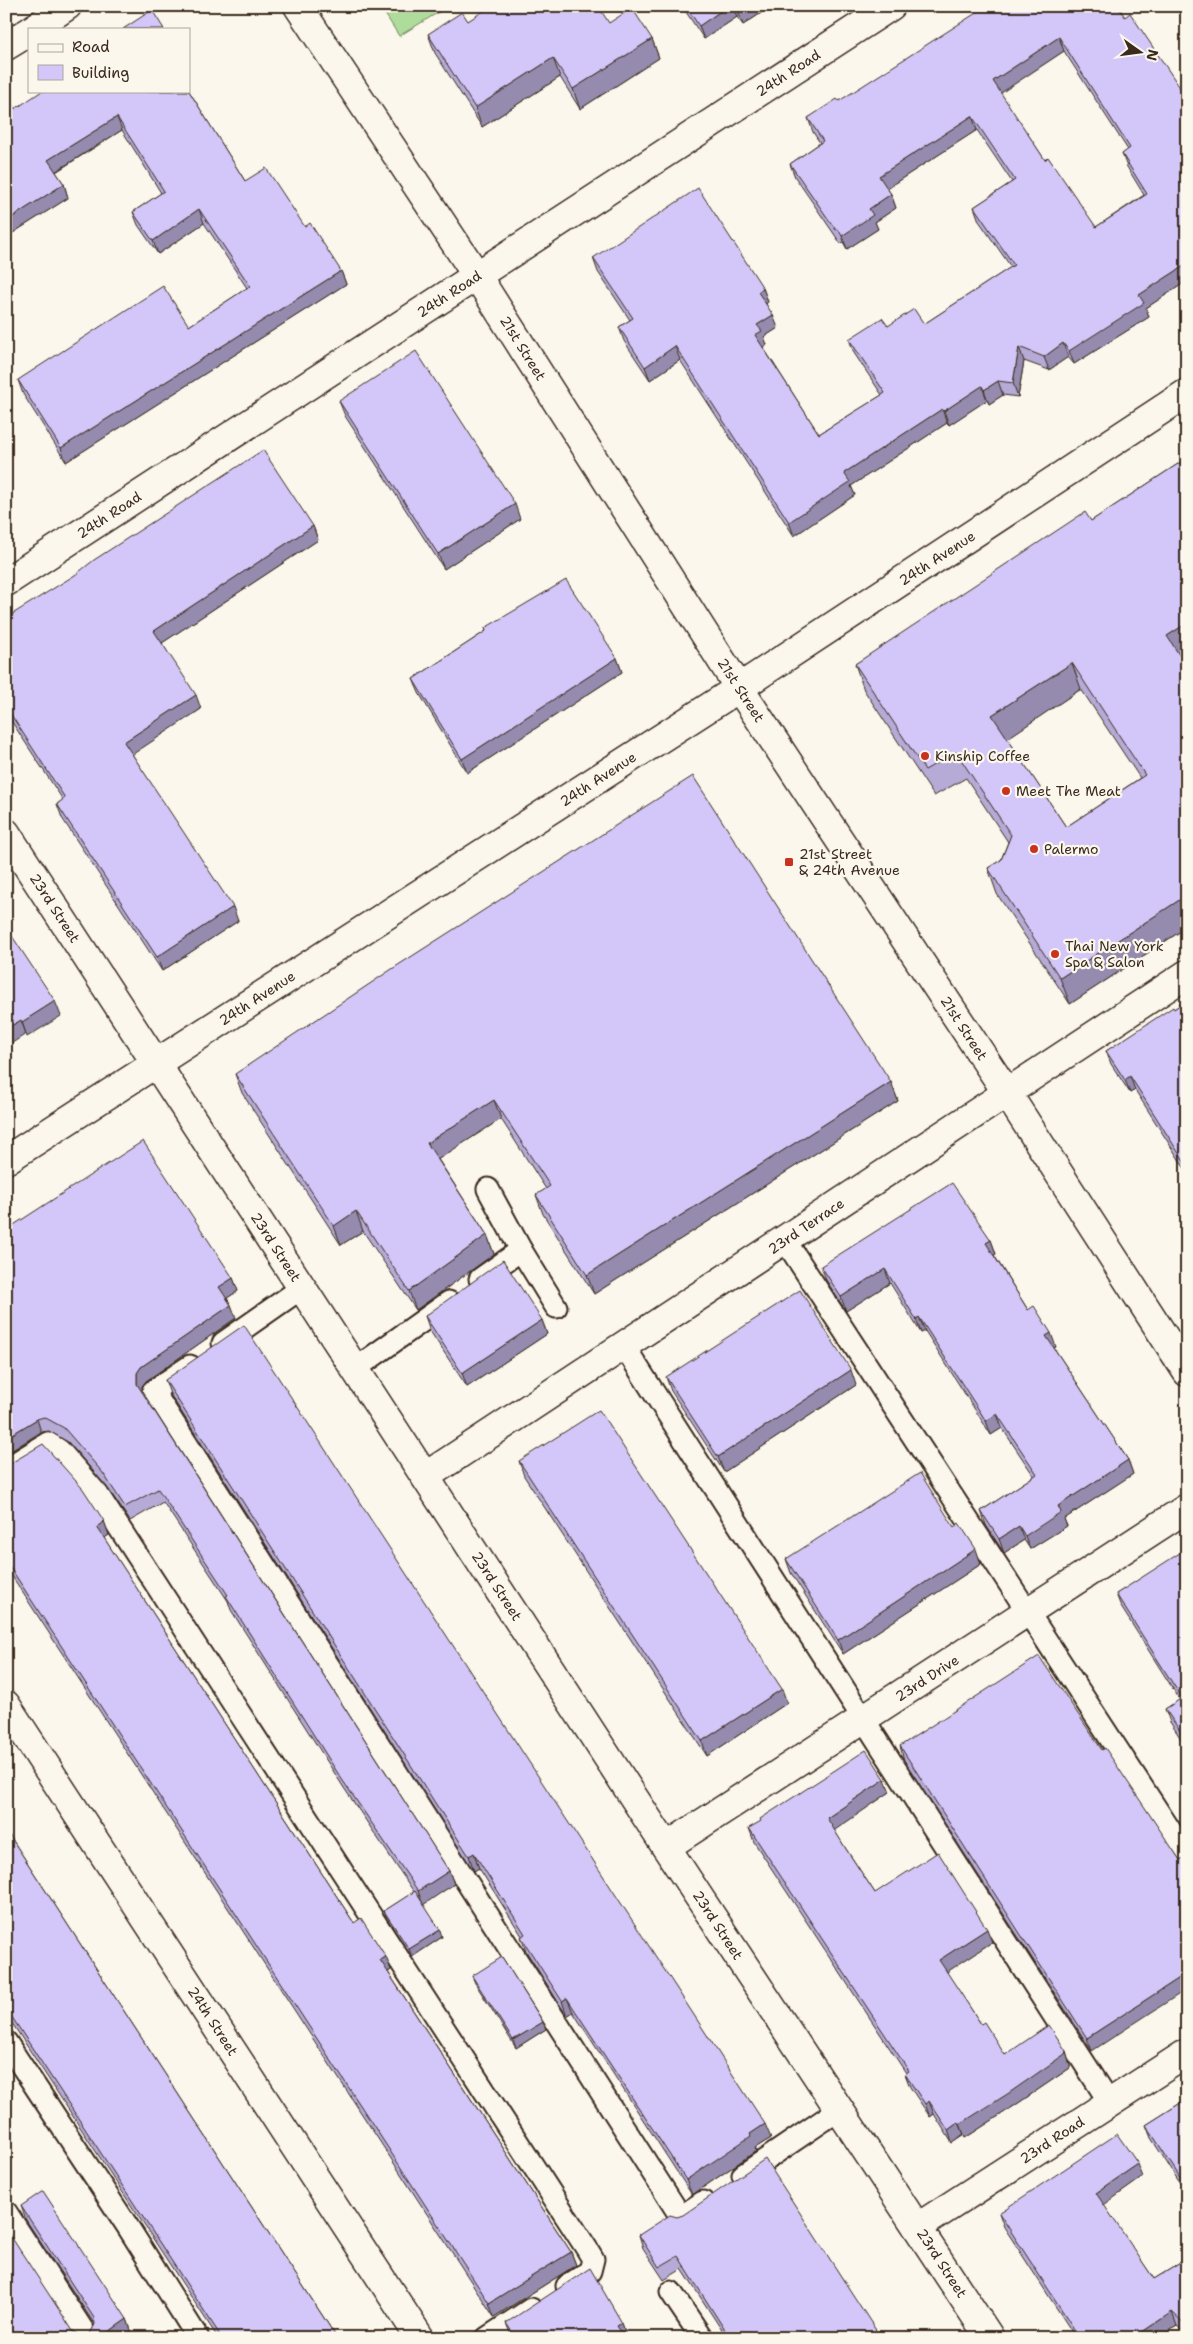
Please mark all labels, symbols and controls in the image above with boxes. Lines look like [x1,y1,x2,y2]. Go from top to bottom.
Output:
legend [28,28,190,92]
north arrow [1116,28,1166,78]
text: Road [72,37,110,57]
street label: 24th Road [752,45,824,100]
text: N [1143,48,1163,63]
text: Building [72,63,129,83]
street label: 24th Road [413,266,485,321]
street label: 21st Street [496,312,550,384]
street label: 24th Road [73,487,145,542]
street label: 24th Avenue [895,527,979,589]
street label: 21st Street [714,654,768,726]
place label: Kinship Coffee [935,747,1030,765]
street label: 24th Avenue [556,748,640,810]
marker: Kinship Coffee [919,750,931,762]
place label: Meet The Meat [1016,782,1121,800]
marker: Meet The Meat [1000,785,1012,797]
place label: Palermo [1044,840,1098,858]
marker: Palermo [1028,843,1040,855]
place label: 21st Street & 24th Avenue [799,845,900,879]
marker: 21st Street & 24th Avenue [783,856,795,868]
street label: 23rd Street [26,870,84,946]
place label: Thai New York Spa & Salon [1065,937,1164,971]
marker: Thai New York Spa & Salon [1049,948,1061,960]
street label: 24th Avenue [215,967,299,1029]
street label: 21st Street [937,992,991,1064]
street label: 23rd Terrace [764,1194,848,1258]
street label: 23rd Street [247,1209,305,1285]
street label: 23rd Street [468,1548,526,1624]
street label: 23rd Drive [892,1651,962,1705]
street label: 23rd Street [689,1887,747,1963]
street label: 24th Street [184,1983,242,2059]
street label: 23rd Road [1016,2112,1088,2168]
street label: 23rd Street [913,2225,971,2301]

